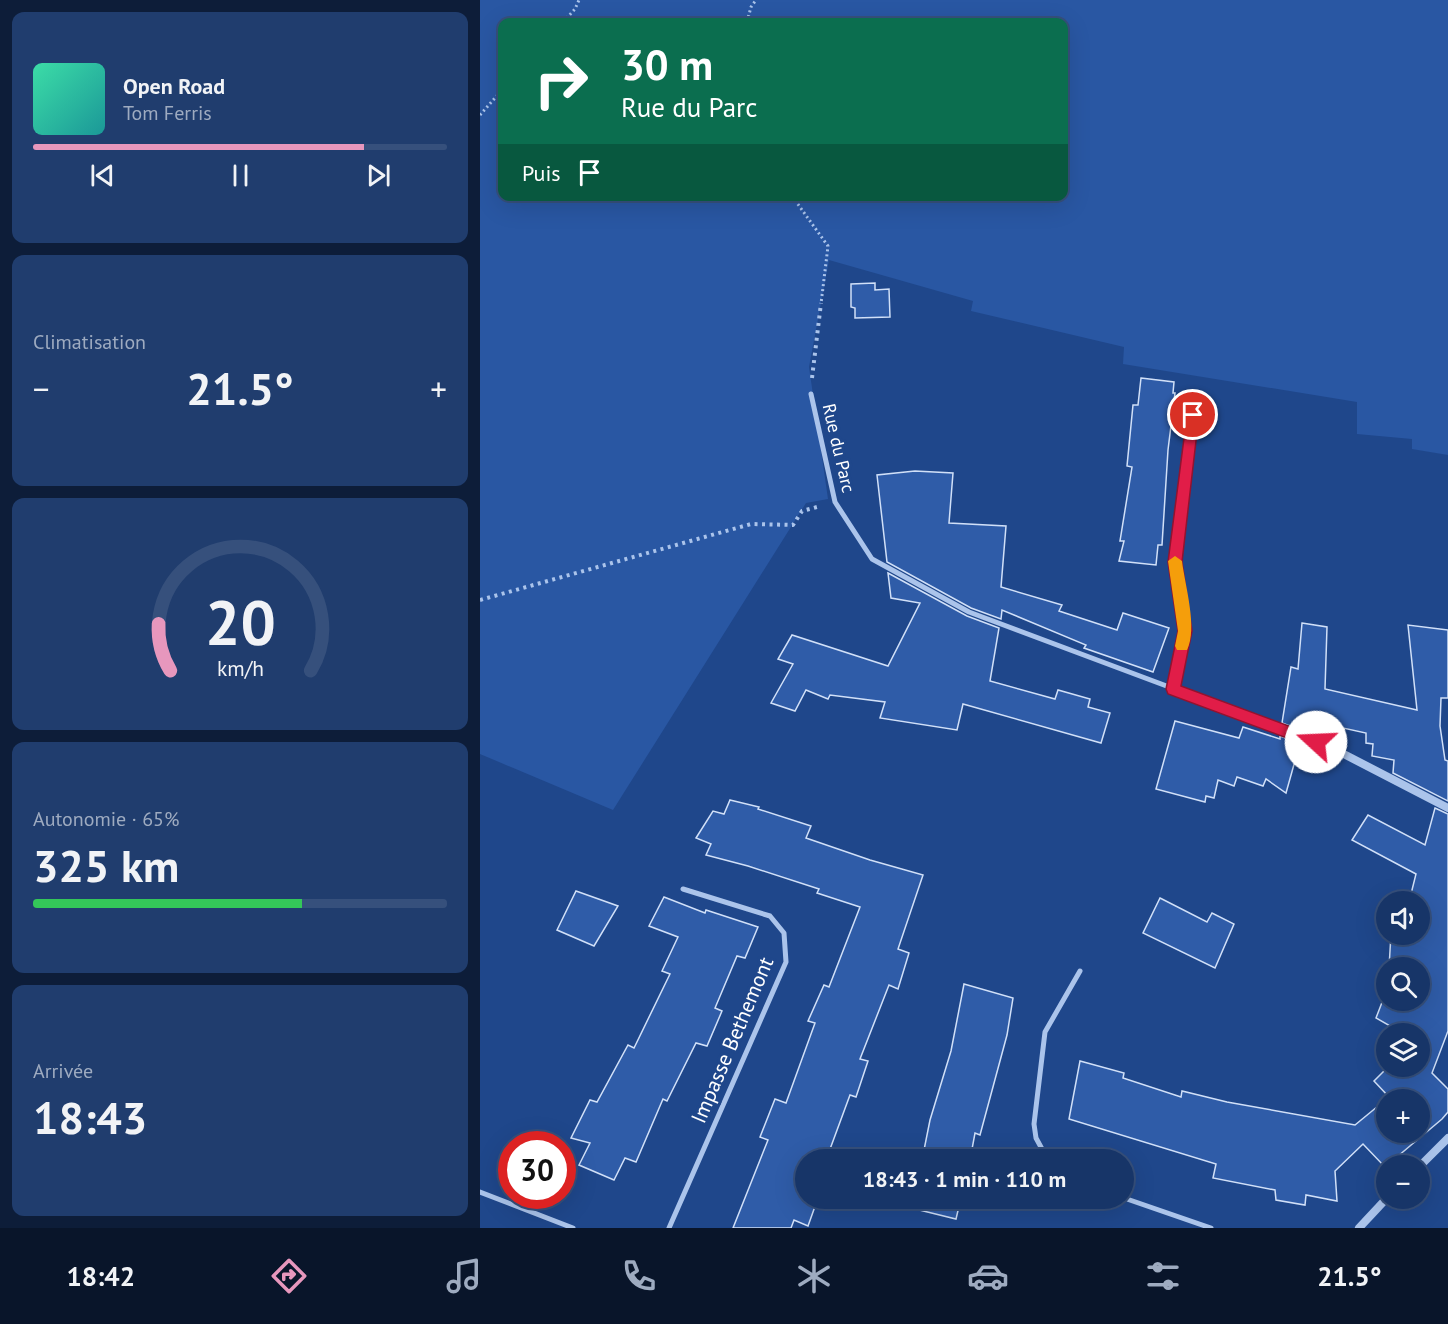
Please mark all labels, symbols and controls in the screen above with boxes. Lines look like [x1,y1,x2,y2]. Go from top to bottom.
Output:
text: 30 m [621,37,713,92]
icon: right [522,42,600,120]
text: Open Road [123,72,225,100]
text: Rue du Parc [621,90,757,124]
text: Tom Ferris [123,100,212,126]
icon: arrive [573,156,606,189]
icon: previous [86,159,119,192]
icon: pause [224,159,257,192]
icon: next [362,159,395,192]
text: Puis [522,159,561,187]
text: Climatisation [33,329,146,355]
text: 21.5° [186,359,294,417]
text: − [33,367,50,410]
text: + [430,367,447,410]
pin [1167,389,1218,440]
icon: arrive [1176,398,1209,431]
street label: Rue du Parc [818,401,860,495]
text: 20 [205,581,275,662]
text: km/h [216,654,263,682]
position arrow [1284,710,1348,774]
text: Autonomie · 65% [33,806,179,832]
text: 325 km [33,836,179,894]
map controls [1376,891,1430,1209]
button: sound [1376,891,1430,945]
street label: Impasse Bethemont [685,953,779,1127]
button: search [1376,957,1430,1011]
button: layers [1376,1023,1430,1077]
text: Arrivée [33,1058,93,1084]
text: 18:43 [33,1088,147,1146]
button: + [1376,1089,1430,1143]
speed limit sign: 30 [498,1131,576,1209]
button: − [1376,1155,1430,1209]
text: 18:43 · 1 min · 110 m [863,1165,1066,1193]
icon: directions [268,1255,310,1297]
icon: music [443,1255,485,1297]
icon: phone [618,1255,660,1297]
icon: climate [793,1255,835,1297]
icon: car [967,1255,1009,1297]
icon: filters [1142,1255,1184,1297]
text: 18:42 [66,1259,135,1293]
text: 21.5° [1317,1259,1382,1293]

